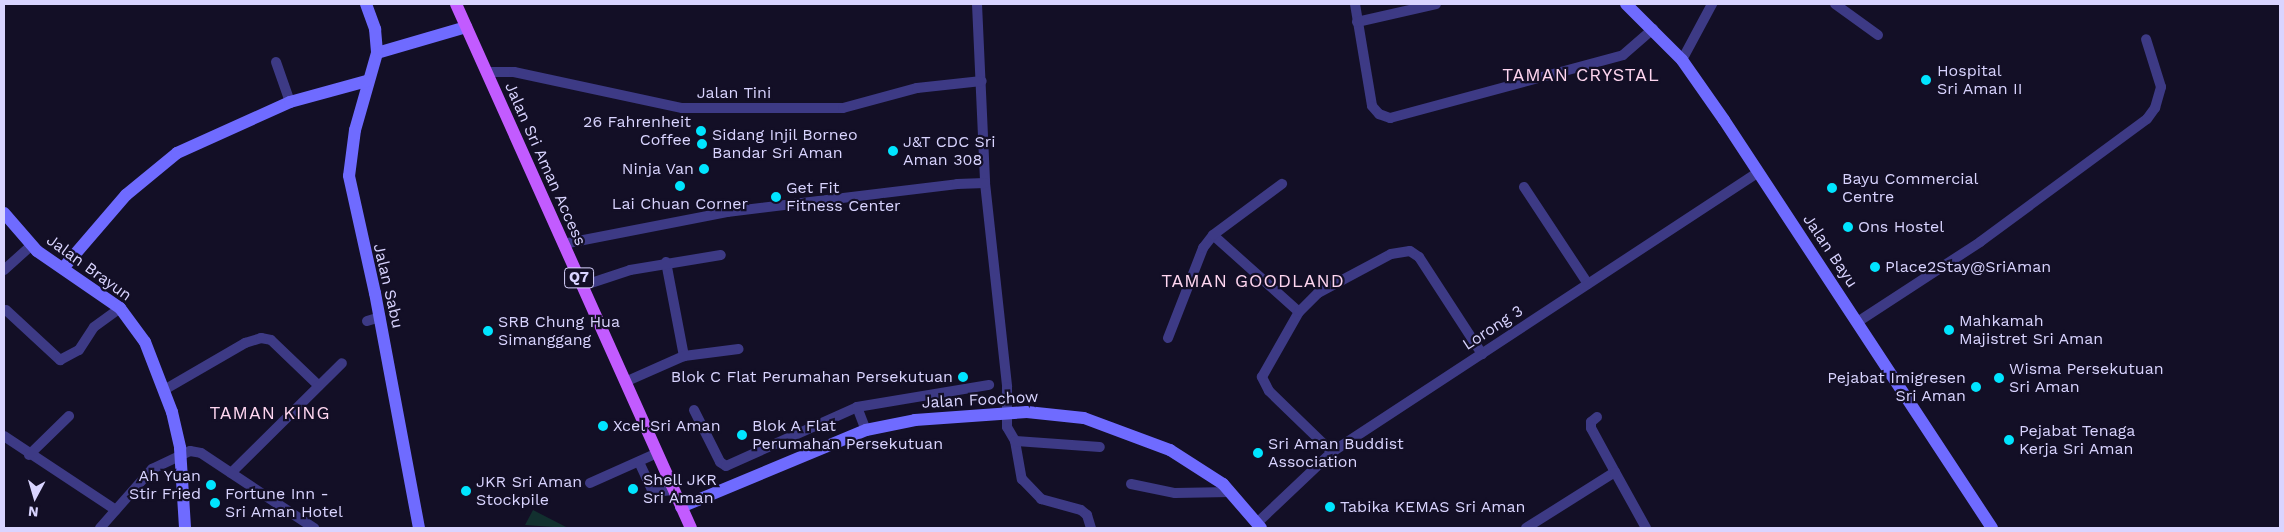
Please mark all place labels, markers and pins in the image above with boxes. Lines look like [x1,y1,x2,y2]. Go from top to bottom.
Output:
place label: Hospital Sri Aman II [1937,61,2023,99]
marker: Hospital Sri Aman II [1919,73,1933,87]
place label: 26 Fahrenheit Coffee [583,112,691,150]
marker: 26 Fahrenheit Coffee [695,125,707,137]
place label: Sidang Injil Borneo Bandar Sri Aman [712,125,858,163]
place label: J&T CDC Sri Aman 308 [903,132,996,170]
marker: Sidang Injil Borneo Bandar Sri Aman [696,138,708,150]
marker: J&T CDC Sri Aman 308 [887,145,899,157]
place label: Ninja Van [621,159,694,179]
marker: Ninja Van [698,163,710,175]
place label: Bayu Commercial Centre [1842,169,1978,207]
place label: Get Fit Fitness Center [786,178,901,216]
marker: Lai Chuan Corner [674,180,686,192]
marker: Bayu Commercial Centre [1826,182,1838,194]
marker: Get Fit Fitness Center [770,191,782,203]
place label: Lai Chuan Corner [612,194,748,214]
place label: Ons Hostel [1858,217,1944,237]
marker: Ons Hostel [1842,221,1854,233]
place label: Place2Stay@SriAman [1885,257,2051,277]
marker: Place2Stay@SriAman [1869,261,1881,273]
place label: Mahkamah Majistret Sri Aman [1959,311,2104,349]
place label: SRB Chung Hua Simanggang [498,312,620,350]
marker: Mahkamah Majistret Sri Aman [1943,324,1955,336]
marker: SRB Chung Hua Simanggang [482,325,494,337]
place label: Wisma Persekutuan Sri Aman [2009,359,2164,397]
place label: Blok C Flat Perumahan Persekutuan [670,367,953,387]
place label: Pejabat Imigresen Sri Aman [1827,368,1966,406]
marker: Blok C Flat Perumahan Persekutuan [957,371,969,383]
marker: Wisma Persekutuan Sri Aman [1993,372,2005,384]
marker: Pejabat Imigresen Sri Aman [1970,381,1982,393]
place label: Xcel Sri Aman [613,416,722,436]
place label: Blok A Flat Perumahan Persekutuan [752,416,943,454]
marker: Xcel Sri Aman [597,420,609,432]
place label: Pejabat Tenaga Kerja Sri Aman [2019,421,2136,459]
marker: Blok A Flat Perumahan Persekutuan [736,429,748,441]
place label: Sri Aman Buddist Association [1268,434,1404,472]
marker: Pejabat Tenaga Kerja Sri Aman [2003,434,2015,446]
marker: Sri Aman Buddist Association [1252,447,1264,459]
place label: Ah Yuan Stir Fried [129,466,201,504]
place label: Shell JKR Sri Aman [643,470,718,508]
place label: JKR Sri Aman Stockpile [476,472,583,510]
marker: Ah Yuan Stir Fried [205,479,217,491]
marker: Shell JKR Sri Aman [627,483,639,495]
place label: Fortune Inn - Sri Aman Hotel [225,484,344,522]
marker: JKR Sri Aman Stockpile [460,485,472,497]
marker: Fortune Inn - Sri Aman Hotel [209,497,221,509]
place label: Tabika KEMAS Sri Aman [1340,497,1527,517]
marker: Tabika KEMAS Sri Aman [1324,501,1336,513]

